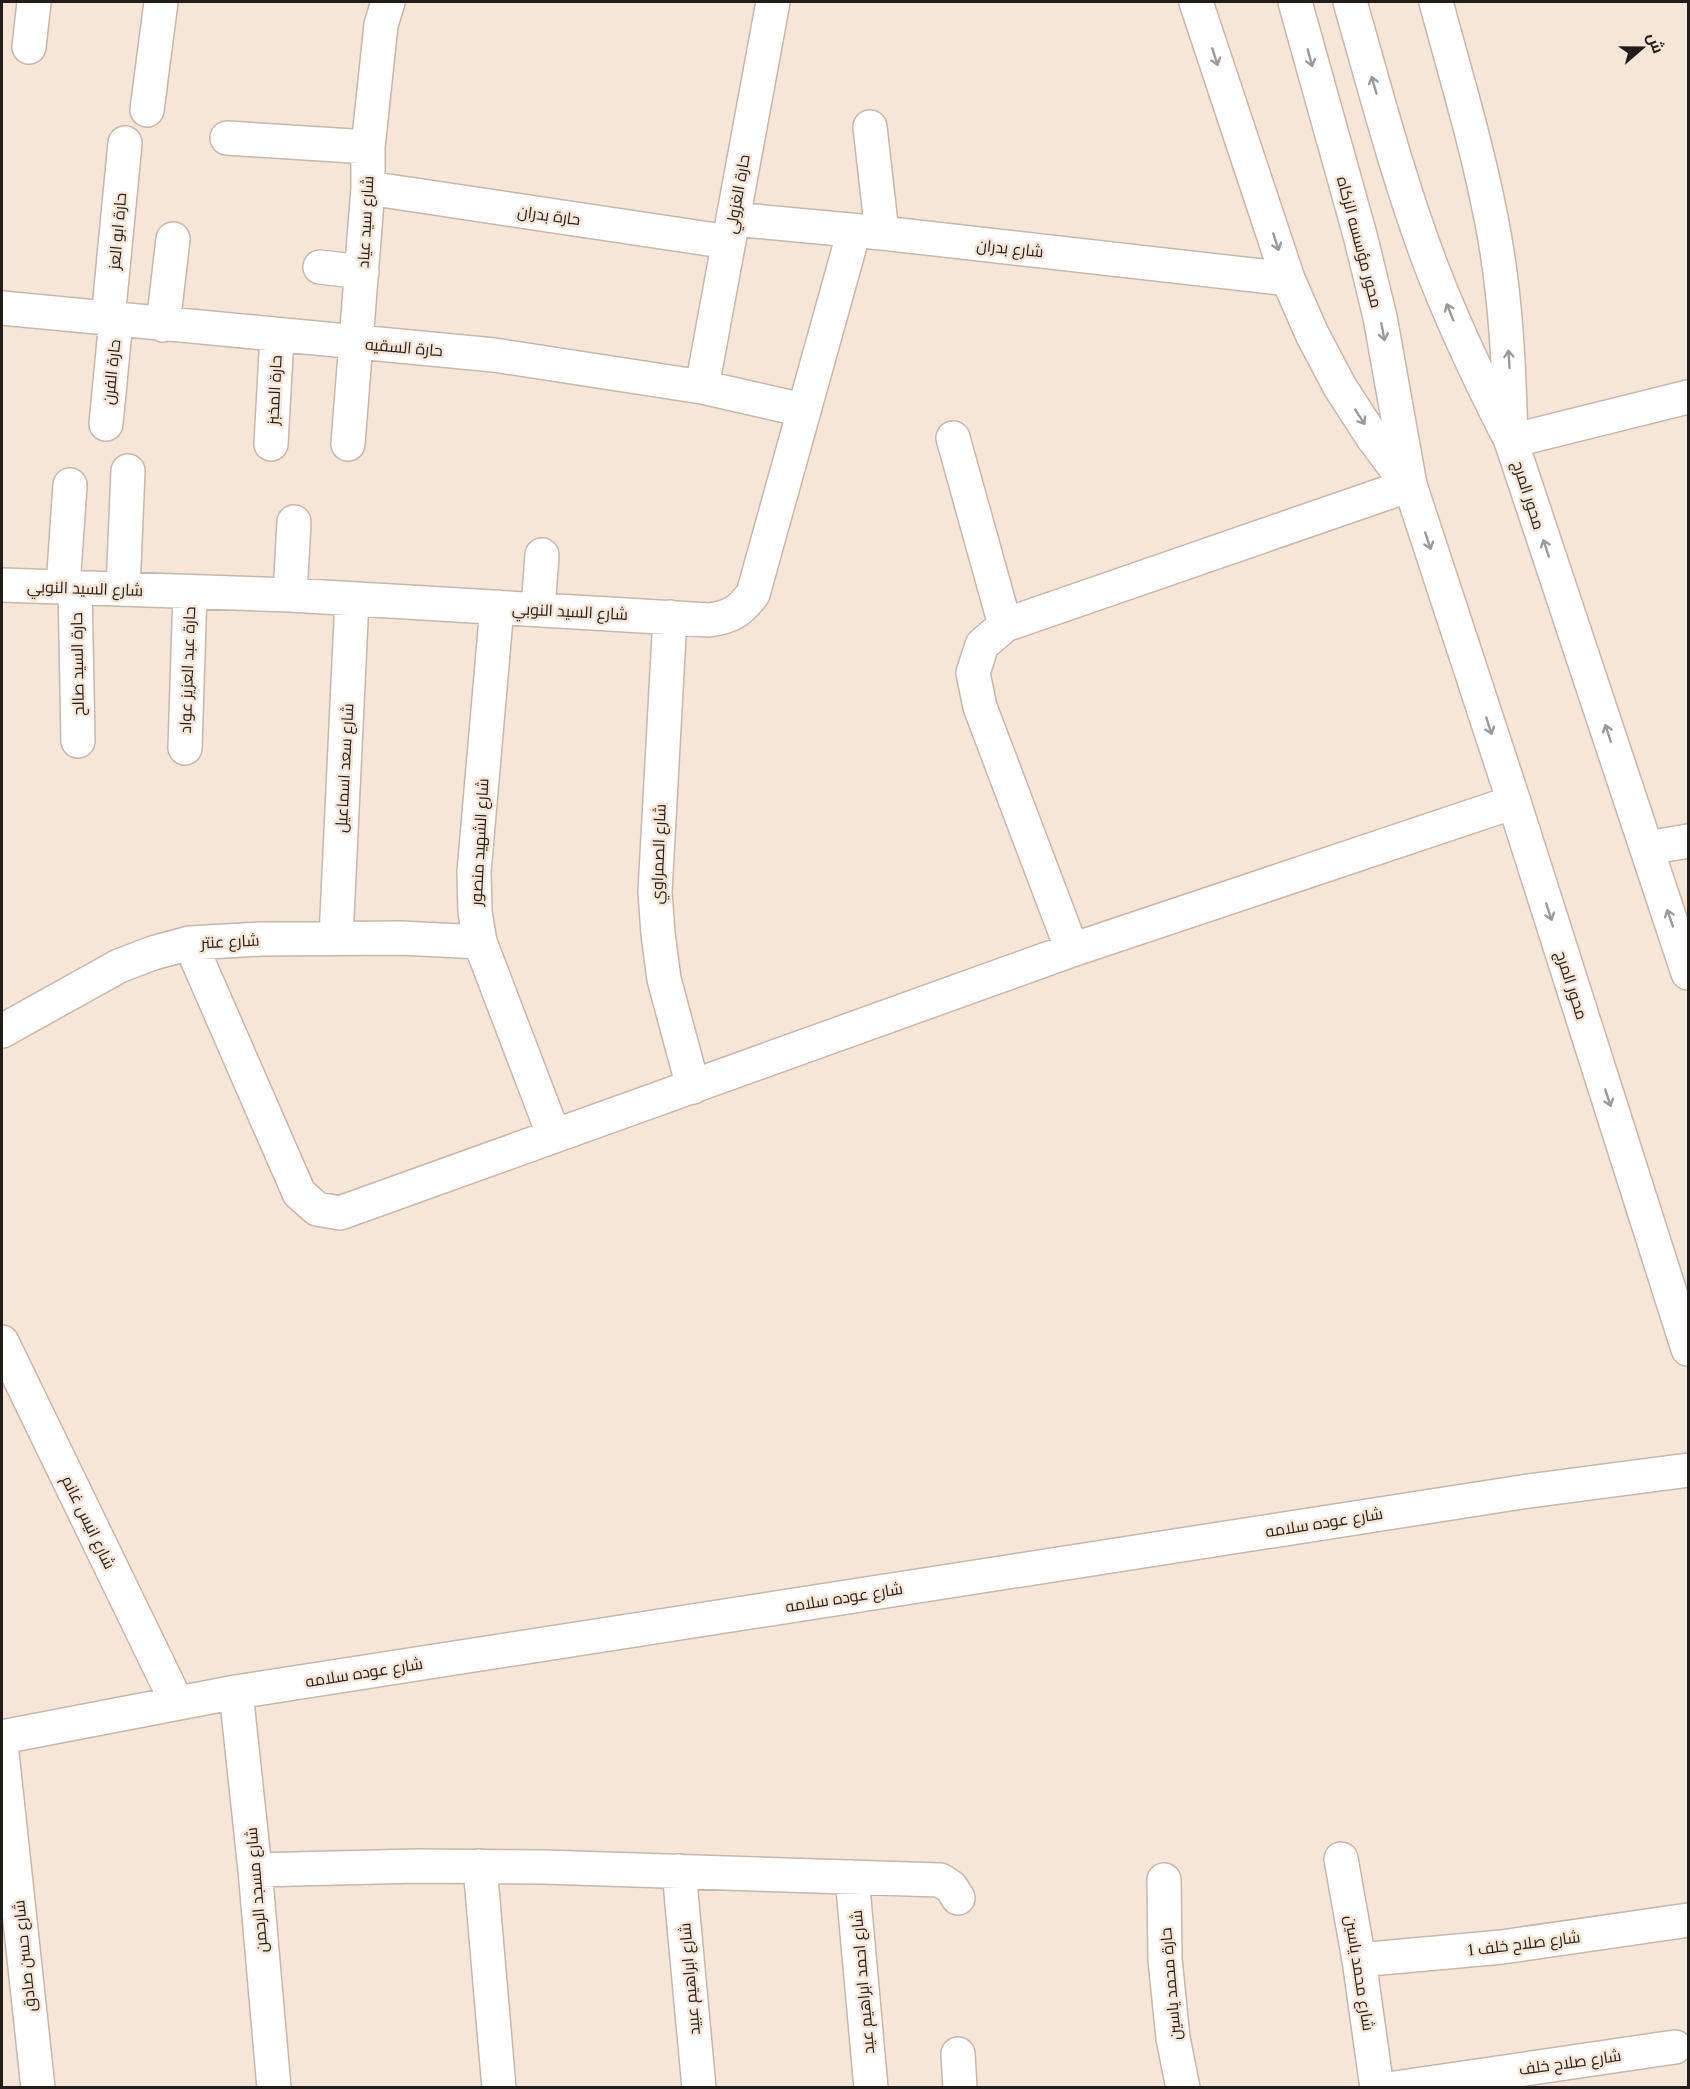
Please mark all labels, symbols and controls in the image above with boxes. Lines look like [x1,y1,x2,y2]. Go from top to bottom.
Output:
north arrow [1612,18,1672,78]
text: ش [1643,30,1669,56]
one-way arrow [1210,47,1221,66]
one-way arrow [1305,48,1316,67]
one-way arrow [1368,76,1379,95]
street label: حارة الغزولي [720,153,758,236]
street label: محور مؤسسه الزكاه [1333,174,1387,310]
street label: شارع سيد عياد [353,175,379,269]
street label: حارة ابو العز [104,192,130,271]
street label: حارة بدران [516,201,582,230]
one-way arrow [1271,232,1282,251]
street label: شارع بدران [975,235,1044,263]
one-way arrow [1444,303,1455,321]
one-way arrow [1378,321,1389,341]
street label: حارة السقيه [364,334,444,360]
street label: حارة الفرن [98,338,125,406]
one-way arrow [1503,349,1514,369]
street label: حارة المخبز [262,355,286,426]
one-way arrow [1354,408,1366,425]
street label: محور المرج [1507,458,1550,533]
one-way arrow [1423,531,1434,550]
one-way arrow [1540,539,1551,558]
street label: شارع السيد النوبي [26,576,143,604]
street label: شارع السيد النوبي [511,598,629,628]
street label: حارة عبد العزيز عواد [175,606,199,734]
street label: حارة السيد صالح [66,612,90,716]
street label: شارع سعد اسماعيل [331,703,359,833]
one-way arrow [1484,716,1495,735]
one-way arrow [1602,724,1613,743]
street label: شارع الشهيد منصور [466,778,494,907]
street label: شارع الصمراوي [646,803,674,905]
one-way arrow [1544,902,1555,921]
one-way arrow [1664,909,1675,928]
street label: شارع عنتر [199,929,260,955]
street label: محور المرج [1550,948,1593,1023]
one-way arrow [1603,1088,1614,1107]
street label: شارع انيس غانم [56,1472,120,1573]
street label: شارع عوده سلامه [1264,1503,1384,1543]
street label: شارع عوده سلامه [784,1578,904,1618]
street label: شارع عوده سلامه [304,1653,424,1693]
street label: شارع مسجد الرحمن [241,1826,273,1954]
street label: شارع حسن صادق [8,1899,42,2013]
street label: شارع احمد ابراهيم عيد [846,1909,880,2055]
street label: شارع محمد ياسين [1339,1914,1379,2033]
street label: شارع ابراهيم عبيد [674,1922,706,2036]
street label: شارع صلاح خلف 1 [1467,1926,1582,1962]
street label: حارة محمد ياسين [1155,1927,1186,2041]
street label: شارع صلاح خلف [1518,2045,1623,2081]

